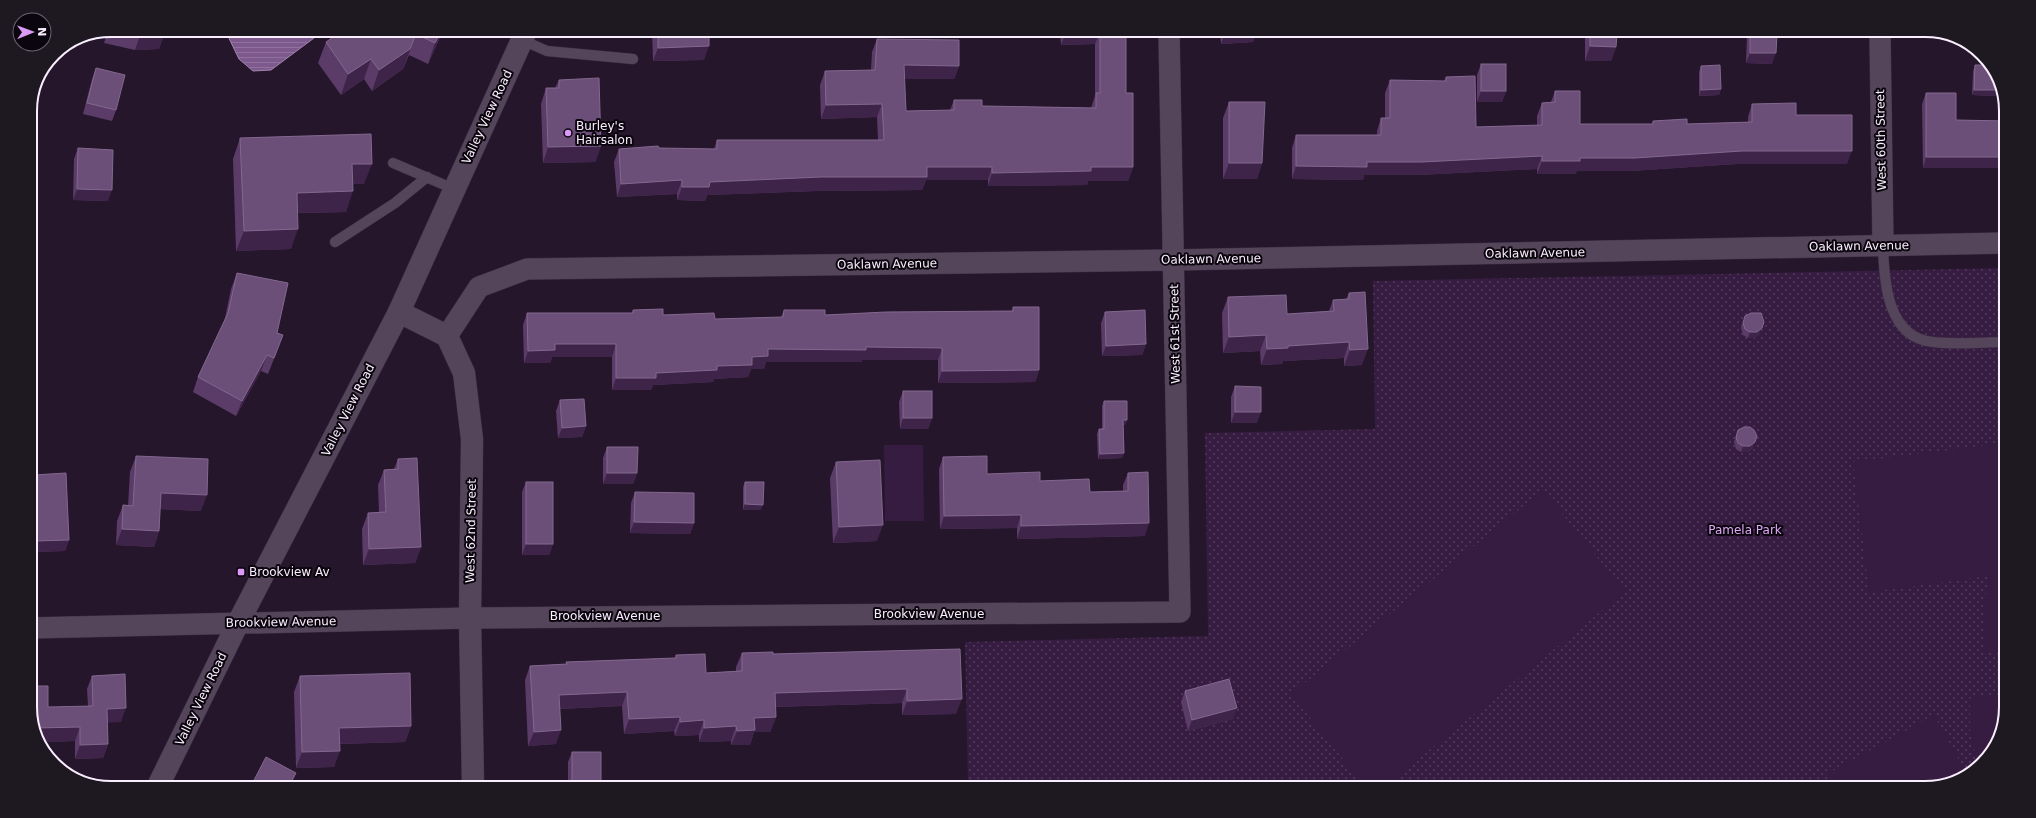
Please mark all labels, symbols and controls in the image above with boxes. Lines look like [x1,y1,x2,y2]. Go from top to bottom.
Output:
north arrow [12,12,52,52]
text: N [35,27,48,37]
street label: Valley View Road [459,68,515,166]
street label: West 60th Street [1873,89,1889,191]
place label: Burley's Hairsalon [576,119,633,147]
marker: Burley's Hairsalon [563,128,573,138]
street label: Oaklawn Avenue [1809,238,1909,254]
street label: Oaklawn Avenue [1485,245,1585,261]
street label: Oaklawn Avenue [1161,251,1261,267]
street label: Oaklawn Avenue [837,256,937,272]
street label: West 61st Street [1167,284,1183,384]
street label: Valley View Road [319,361,377,459]
street label: West 62nd Street [463,479,479,583]
park label: Pamela Park [1708,523,1782,537]
place label: Brookview Av [249,565,330,579]
marker: Brookview Av [236,567,246,577]
street label: Brookview Avenue [874,607,984,621]
street label: Brookview Avenue [550,609,660,623]
street label: Brookview Avenue [226,614,336,630]
street label: Valley View Road [172,650,230,748]

